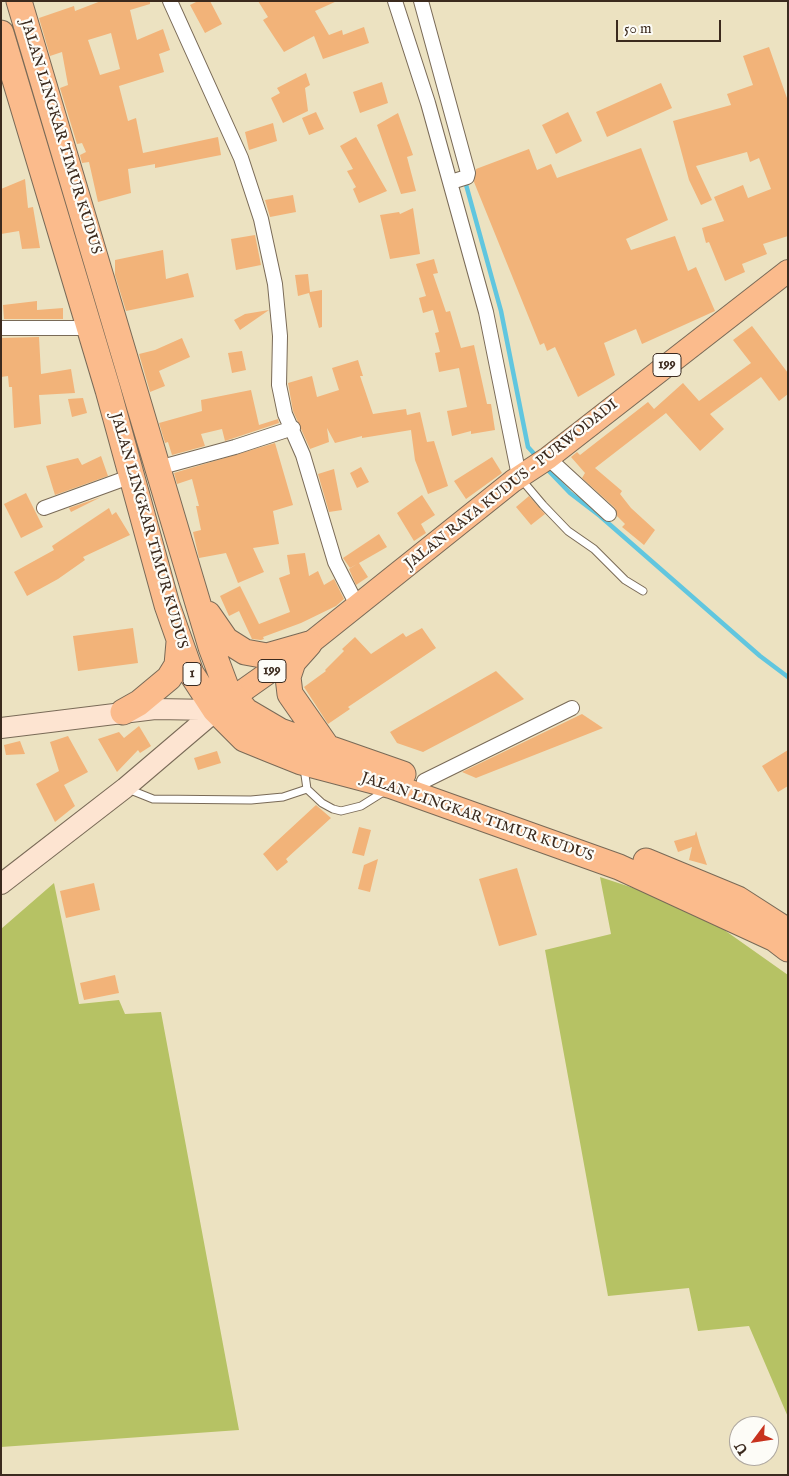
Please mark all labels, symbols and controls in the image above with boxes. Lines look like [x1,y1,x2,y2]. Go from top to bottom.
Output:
scale bar [619,10,724,42]
street label: JALAN LINGKAR TIMUR KUDUS [16,17,104,257]
text: 50 m [624,19,652,38]
road number: 199 [653,354,681,376]
street label: JALAN RAYA KUDUS - PURWODADI [402,396,622,574]
street label: JALAN LINGKAR TIMUR KUDUS [106,411,190,651]
road number: 199 [258,659,286,682]
road number: 1 [183,662,201,686]
street label: JALAN LINGKAR TIMUR KUDUS [358,770,596,866]
north arrow [729,1416,779,1466]
text: U [731,1438,753,1458]

